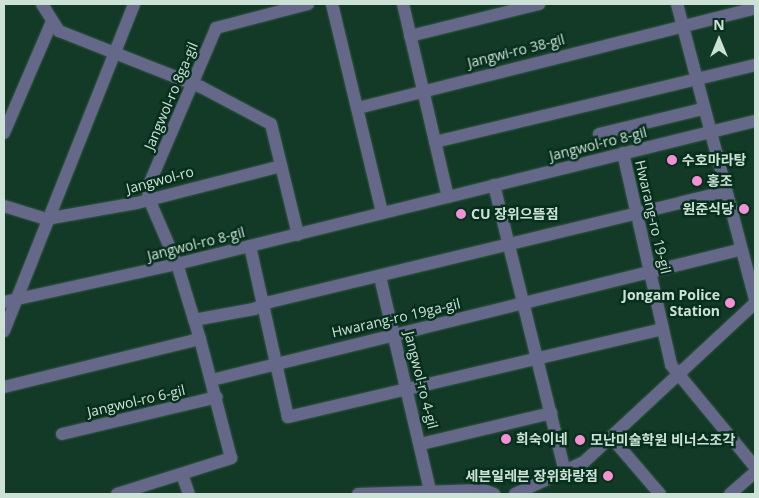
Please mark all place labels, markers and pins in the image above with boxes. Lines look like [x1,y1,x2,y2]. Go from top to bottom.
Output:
place label: 수호마라탕 [682,152,746,168]
marker: 수호마라탕 [666,154,678,166]
place label: 홍조 [707,173,733,189]
marker: 홍조 [691,175,703,187]
place label: 원준식당 [682,201,734,217]
marker: 원준식당 [738,203,750,215]
place label: CU 장위으뜸점 [471,206,559,222]
marker: CU 장위으뜸점 [455,208,467,220]
place label: Jongam Police Station [622,287,720,320]
marker: Jongam Police Station [724,297,736,309]
place label: 희숙이네 [516,431,568,447]
place label: 모난미술학원 비너스조각 [590,432,735,448]
marker: 희숙이네 [500,433,512,445]
marker: 모난미술학원 비너스조각 [574,434,586,446]
place label: 세븐일레븐 장위화랑점 [466,468,598,484]
marker: 세븐일레븐 장위화랑점 [602,470,614,482]

